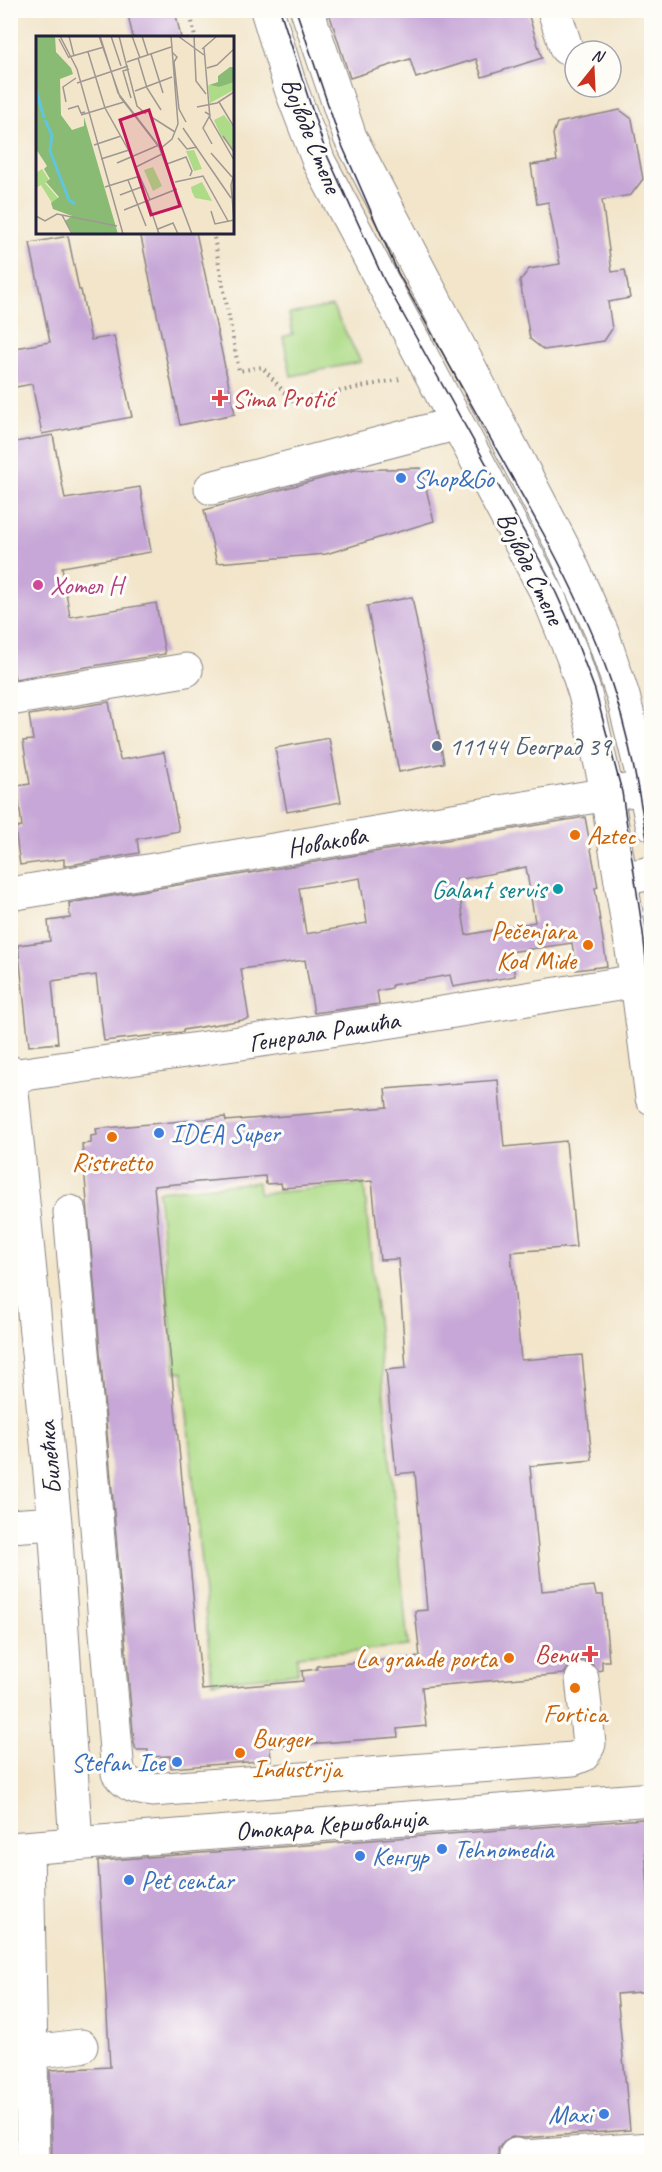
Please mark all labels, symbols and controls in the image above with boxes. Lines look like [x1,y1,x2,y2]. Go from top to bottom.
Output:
inset map [36,36,234,234]
north arrow [563,39,623,99]
text: N [590,45,608,68]
street label: Војводе Степе [273,73,351,200]
place label: Sima Protić [232,382,338,415]
marker: Sima Protić [213,391,227,405]
place label: Shop&Go [413,462,496,495]
marker: Shop&Go [394,471,408,485]
street label: Војводе Степе [489,506,573,632]
place label: Хотел Н [50,569,127,602]
marker: Хотел Н [31,578,45,592]
place label: 11144 Београд 39 [449,730,613,763]
marker: 11144 Београд 39 [430,739,444,753]
street label: Новакова [285,818,371,865]
place label: Aztec [587,819,637,852]
marker: Aztec [568,828,582,842]
place label: Galant servis [432,873,548,906]
marker: Galant servis [551,882,565,896]
place label: Pečenjara Kod Mide [491,914,578,977]
marker: Pečenjara Kod Mide [581,938,595,952]
street label: Генерала Рашића [246,1003,403,1060]
place label: IDEA Super [171,1117,282,1150]
marker: IDEA Super [152,1126,166,1140]
marker: Ristretto [105,1130,119,1144]
place label: Ristretto [72,1146,154,1179]
street label: Билећка [30,1418,69,1496]
place label: Benu [535,1638,580,1671]
place label: La grande porta [355,1642,499,1675]
marker: Benu [583,1647,597,1661]
marker: La grande porta [502,1651,516,1665]
marker: Fortica [568,1681,582,1695]
place label: Fortica [543,1697,609,1730]
place label: Burger Industrija [252,1722,344,1785]
place label: Stefan Ice [71,1746,167,1779]
marker: Burger Industrija [233,1746,247,1760]
marker: Stefan Ice [170,1755,184,1769]
street label: Отокара Кершованија [234,1801,430,1848]
place label: Tehnomedia [454,1833,555,1866]
place label: Кенгур [372,1840,430,1873]
marker: Tehnomedia [435,1842,449,1856]
marker: Кенгур [353,1849,367,1863]
place label: Pet centar [141,1864,235,1897]
marker: Pet centar [122,1873,136,1887]
place label: Maxi [548,2098,595,2131]
marker: Maxi [597,2107,611,2121]

